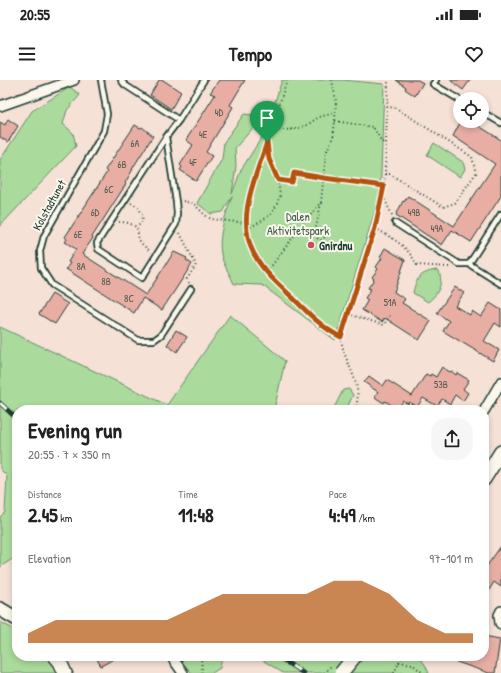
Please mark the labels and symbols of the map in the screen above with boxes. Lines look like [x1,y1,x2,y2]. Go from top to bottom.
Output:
pin [250,101,284,142]
house number: 4D [215,106,224,119]
house number: 4E [199,128,208,141]
house number: 6A [131,137,140,150]
house number: 4F [189,156,197,169]
house number: 6B [117,158,127,171]
street label: Kolstadtunet [28,176,70,233]
house number: 6C [104,183,114,196]
house number: 6D [91,206,100,219]
house number: 49B [408,206,420,219]
park label: Dalen Aktivitetspark [267,208,329,239]
house number: 49A [431,222,443,235]
house number: 6E [74,228,83,241]
place label: Gnirdnu [319,237,353,254]
marker: Gnirdnu [306,240,316,250]
house number: 8A [76,260,86,273]
house number: 8B [101,275,111,288]
house number: 8C [124,292,134,305]
house number: 51A [384,296,396,309]
house number: 53B [434,378,448,391]

